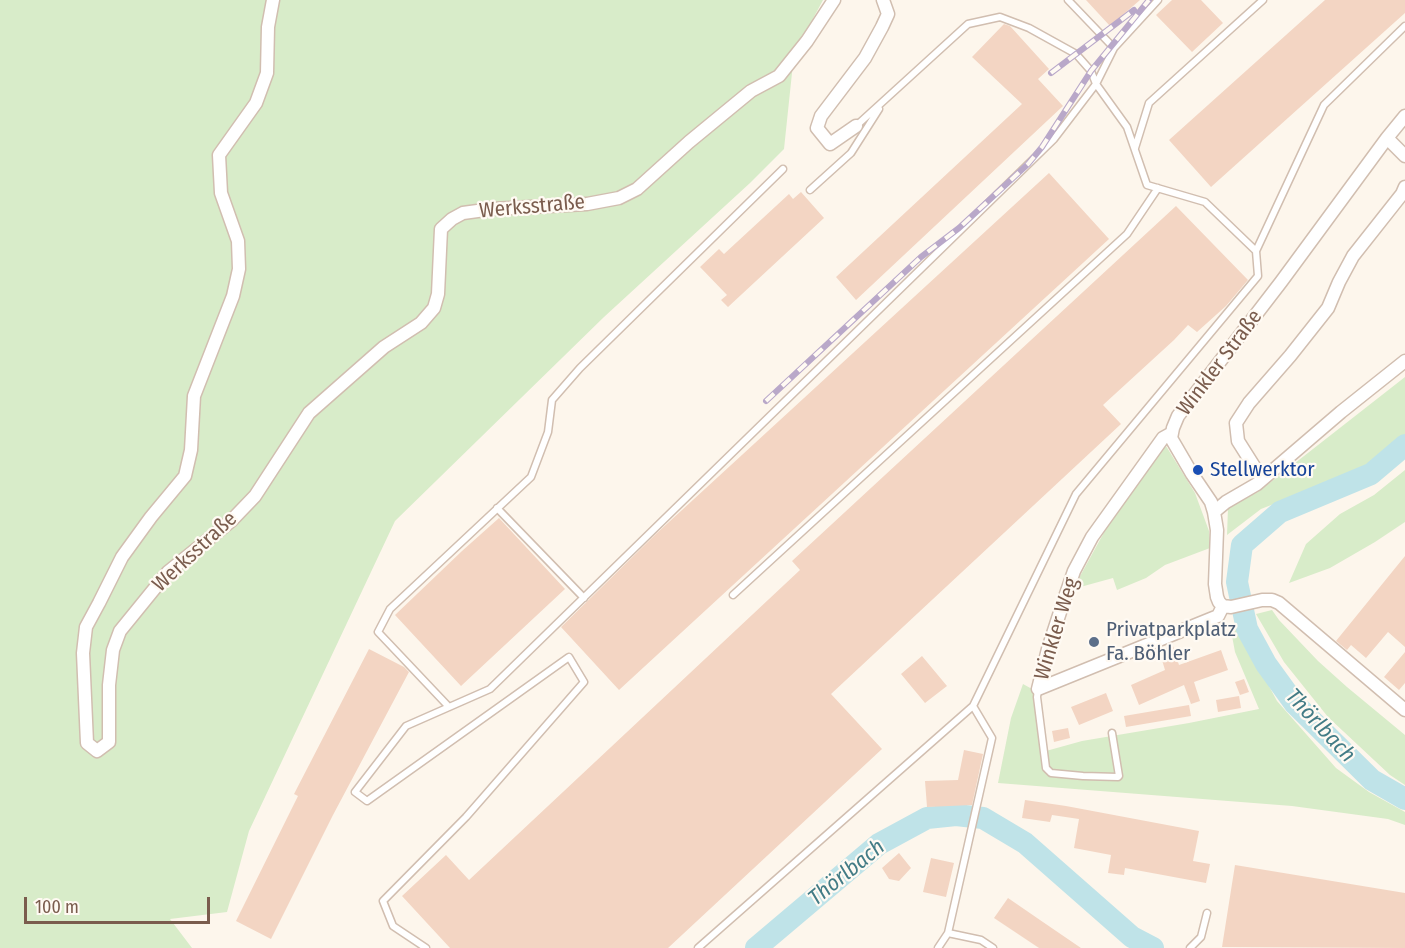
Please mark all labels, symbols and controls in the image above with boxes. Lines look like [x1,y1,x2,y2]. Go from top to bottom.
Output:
street label: Werksstraße [478,190,586,224]
street label: Winkler Straße [1172,305,1268,421]
place label: Stellwerktor [1210,457,1315,483]
marker: Stellwerktor [1191,463,1205,477]
street label: Werksstraße [148,507,242,597]
street label: Winkler Weg [1029,575,1085,683]
place label: Privatparkplatz Fa. Böhler [1106,617,1236,667]
marker: Privatparkplatz Fa. Böhler [1087,635,1101,649]
water label: Thörlbach [1279,684,1361,768]
water label: Thörlbach [804,834,890,912]
scale bar [27,885,213,923]
text: 100 m [35,896,79,918]

